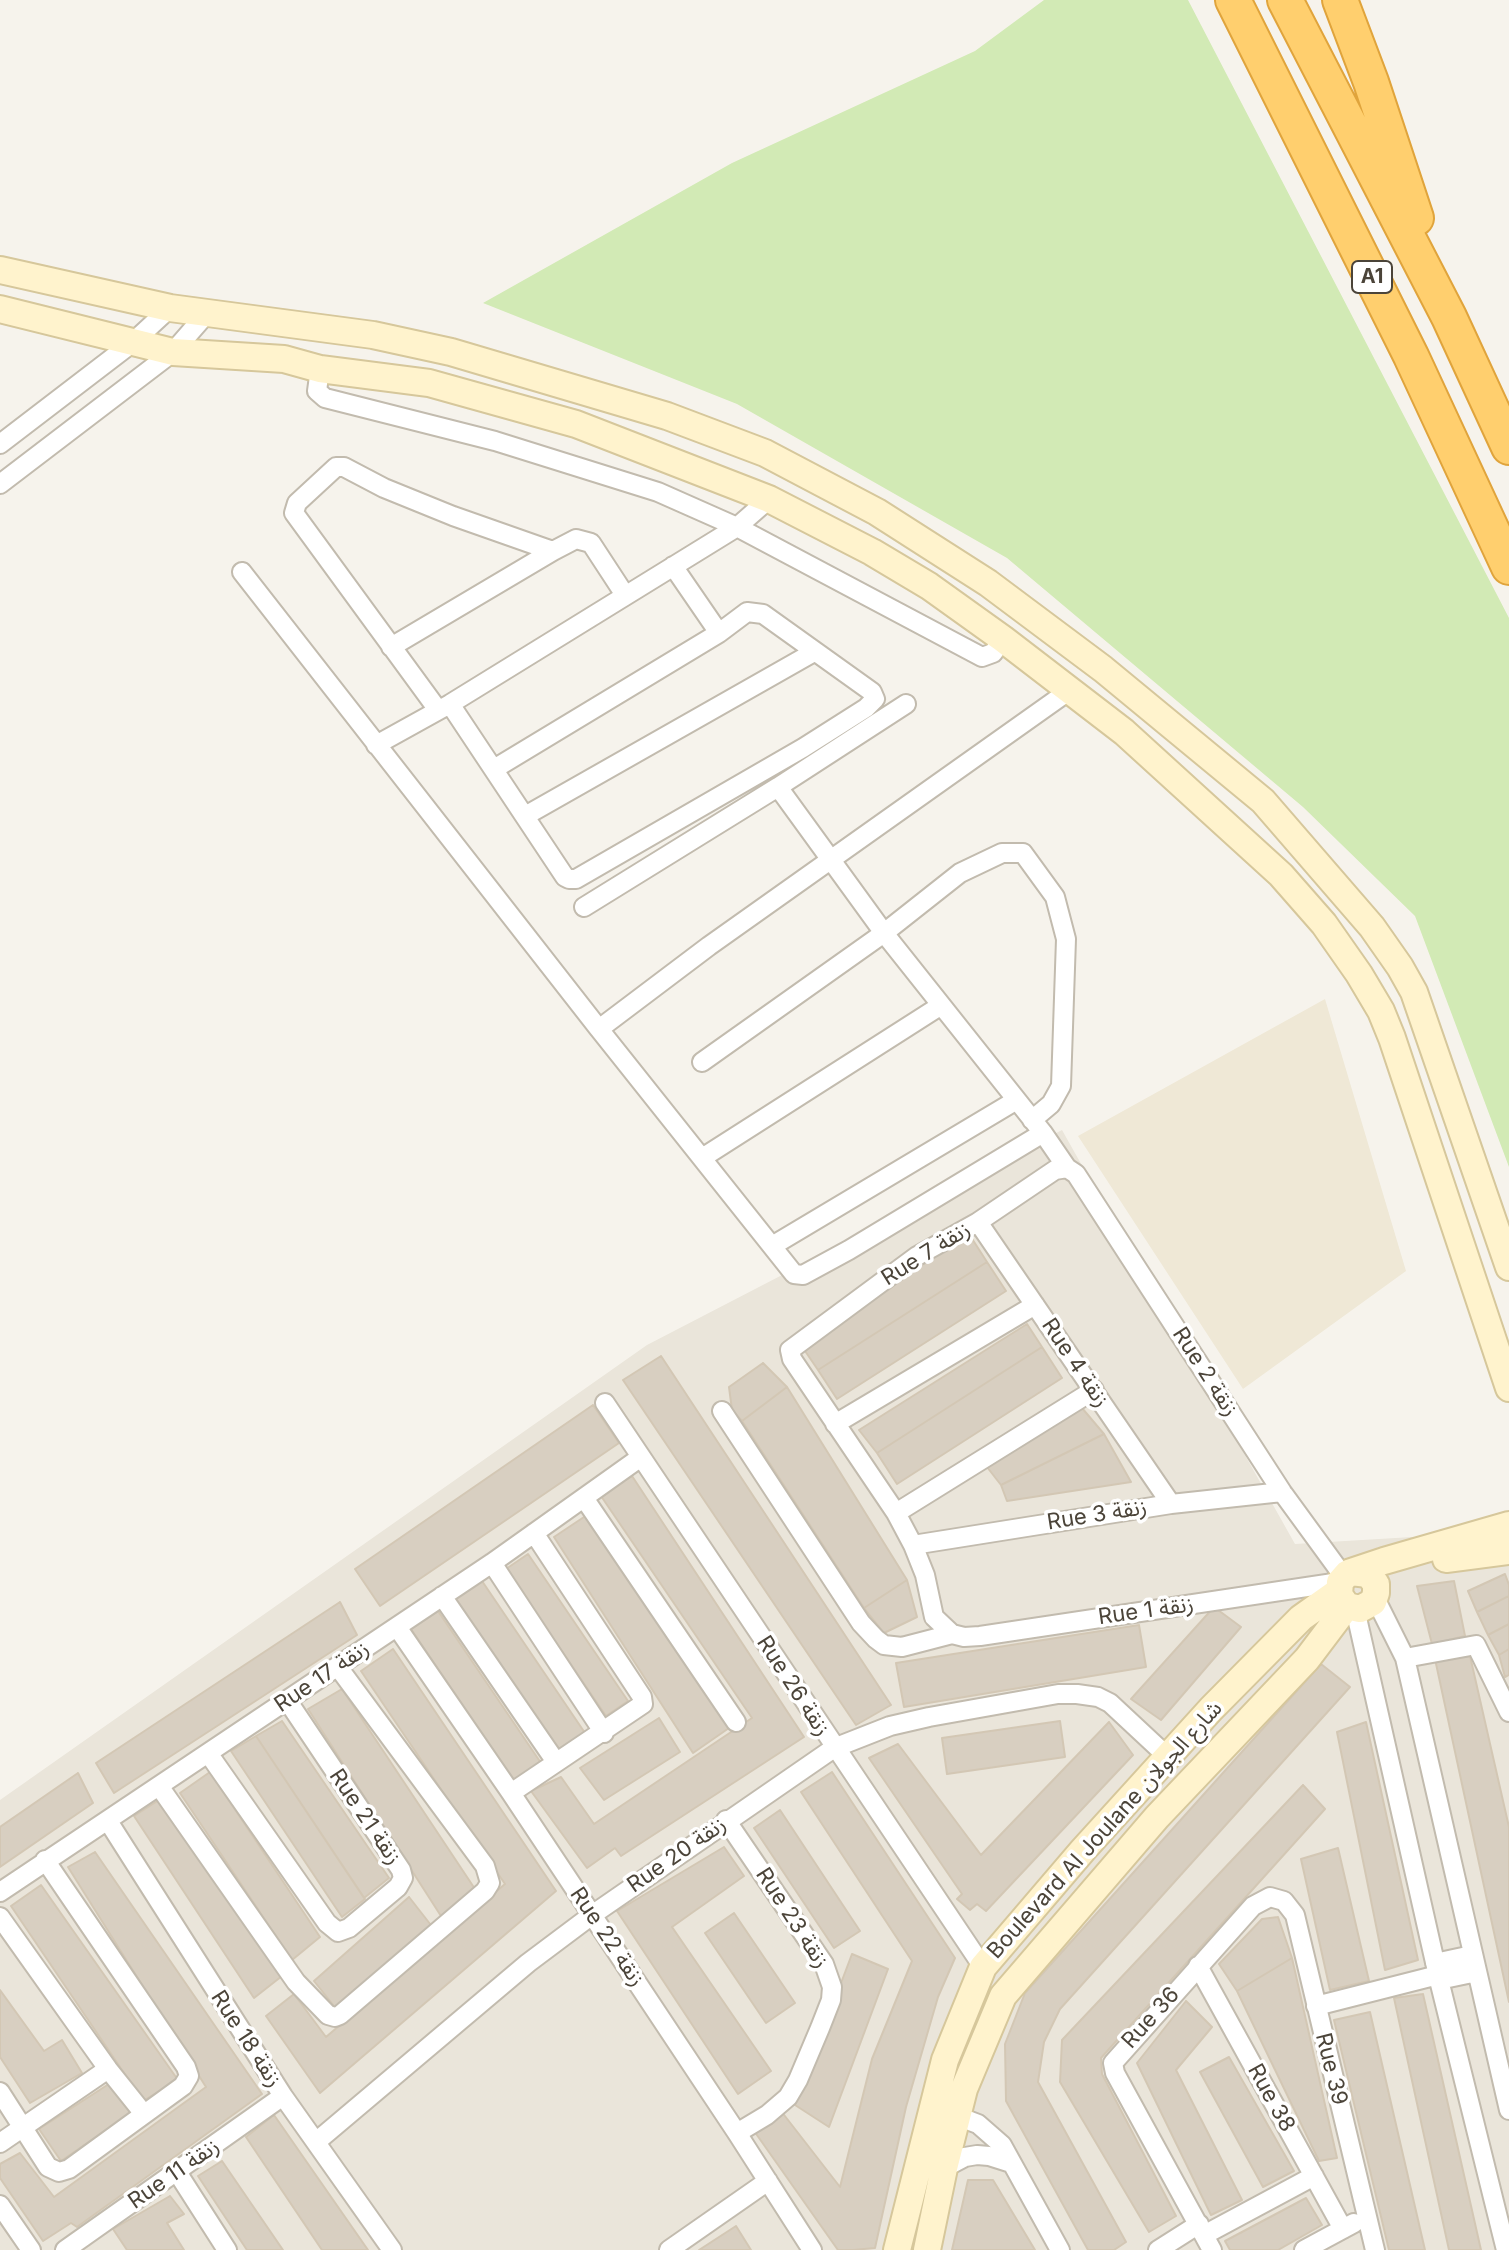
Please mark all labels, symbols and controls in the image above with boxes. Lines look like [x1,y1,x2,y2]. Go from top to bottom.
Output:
road number: A1 [1352,261,1392,293]
street label: Rue 7 زنقة [877,1216,975,1292]
street label: Rue 4 زنقة [1036,1314,1114,1412]
street label: Rue 2 زنقة [1167,1323,1243,1421]
street label: Rue 3 زنقة [1045,1494,1149,1536]
street label: Rue 1 زنقة [1097,1591,1195,1631]
street label: Rue 26 زنقة [751,1631,835,1741]
street label: Rue 17 زنقة [270,1636,374,1718]
street label: Boulevard Al Joulane شارع الجولان [982,1696,1228,1964]
street label: Rue 21 زنقة [323,1764,407,1870]
street label: Rue 20 زنقة [623,1811,731,1899]
street label: Rue 23 زنقة [750,1863,834,1973]
street label: Rue 22 زنقة [564,1882,650,1992]
street label: Rue 36 [1117,1982,1185,2054]
street label: Rue 18 زنقة [205,1986,287,2092]
street label: Rue 39 [1309,2030,1353,2108]
street label: Rue 38 [1242,2060,1300,2136]
street label: Rue 11 زنقة [123,2133,225,2215]

